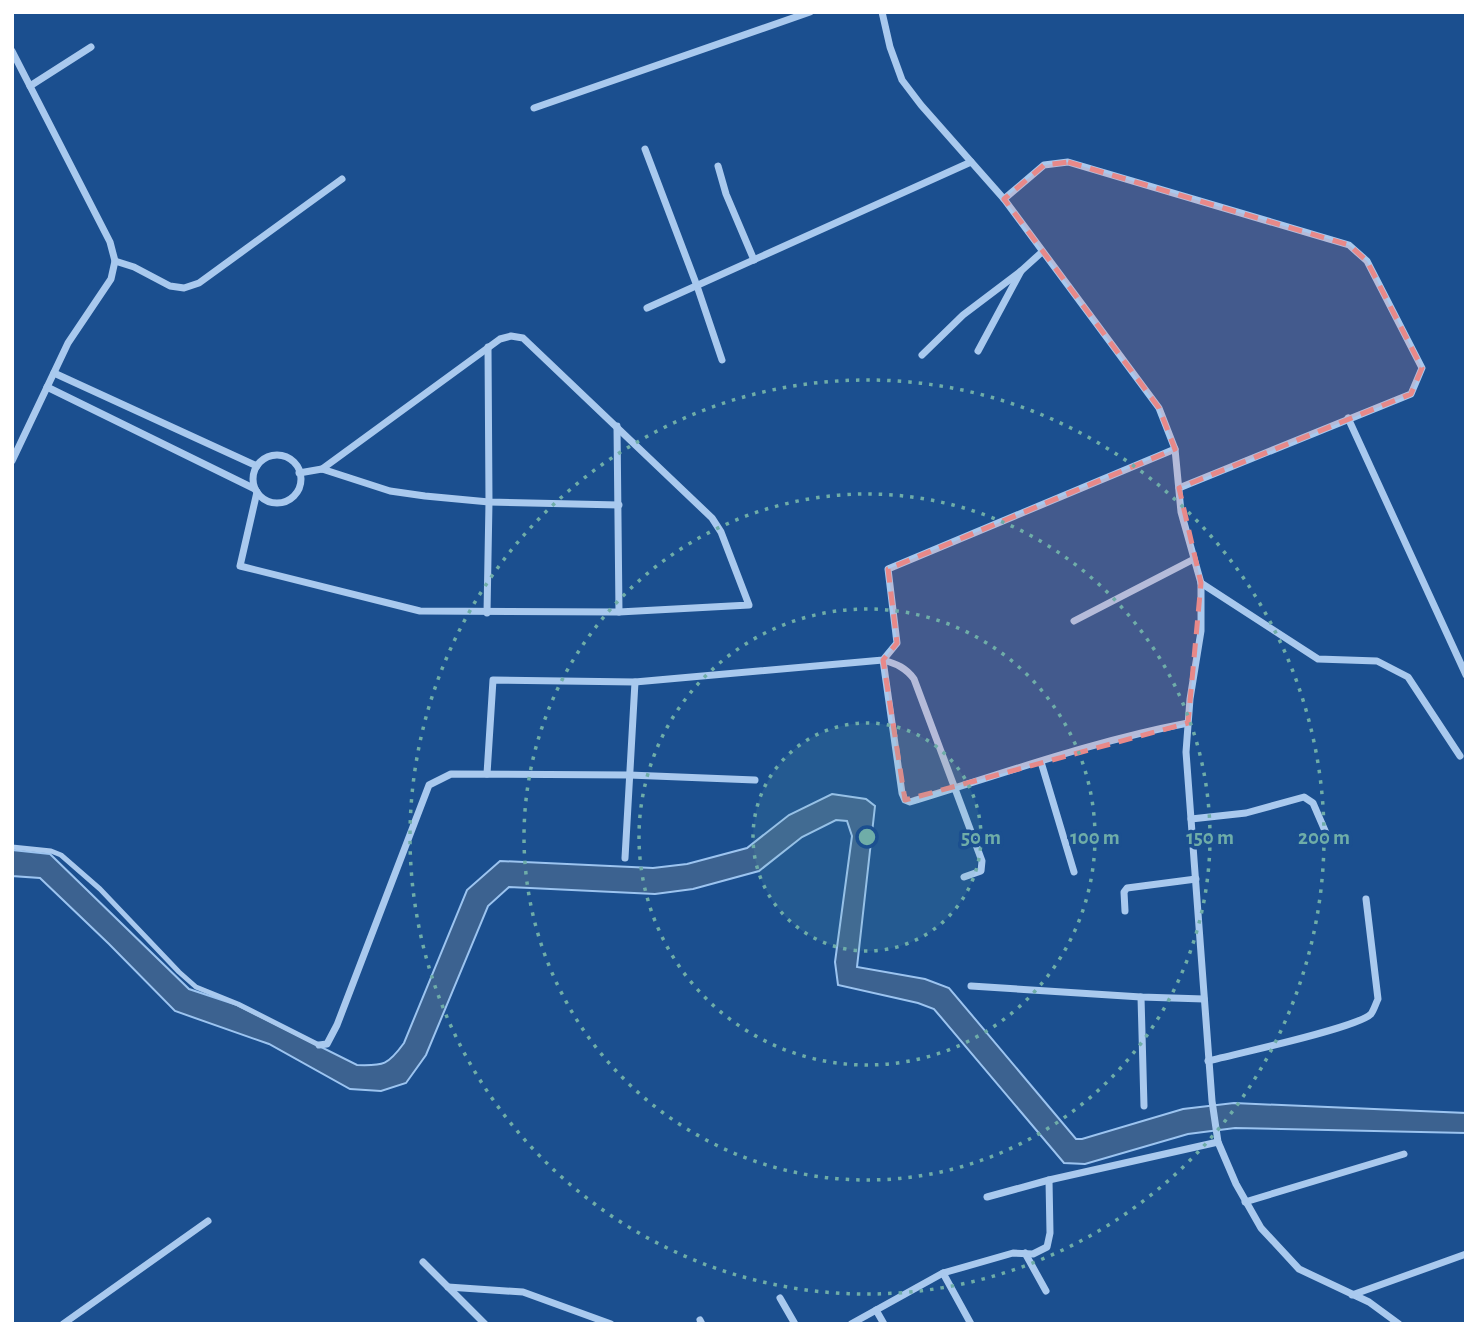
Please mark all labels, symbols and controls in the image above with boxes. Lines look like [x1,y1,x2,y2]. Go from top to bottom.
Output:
centre of rings [855,825,879,849]
text: 50 m [961,827,1001,848]
text: 100 m [1070,827,1120,848]
text: 150 m [1186,827,1234,848]
text: 200 m [1298,827,1350,848]

